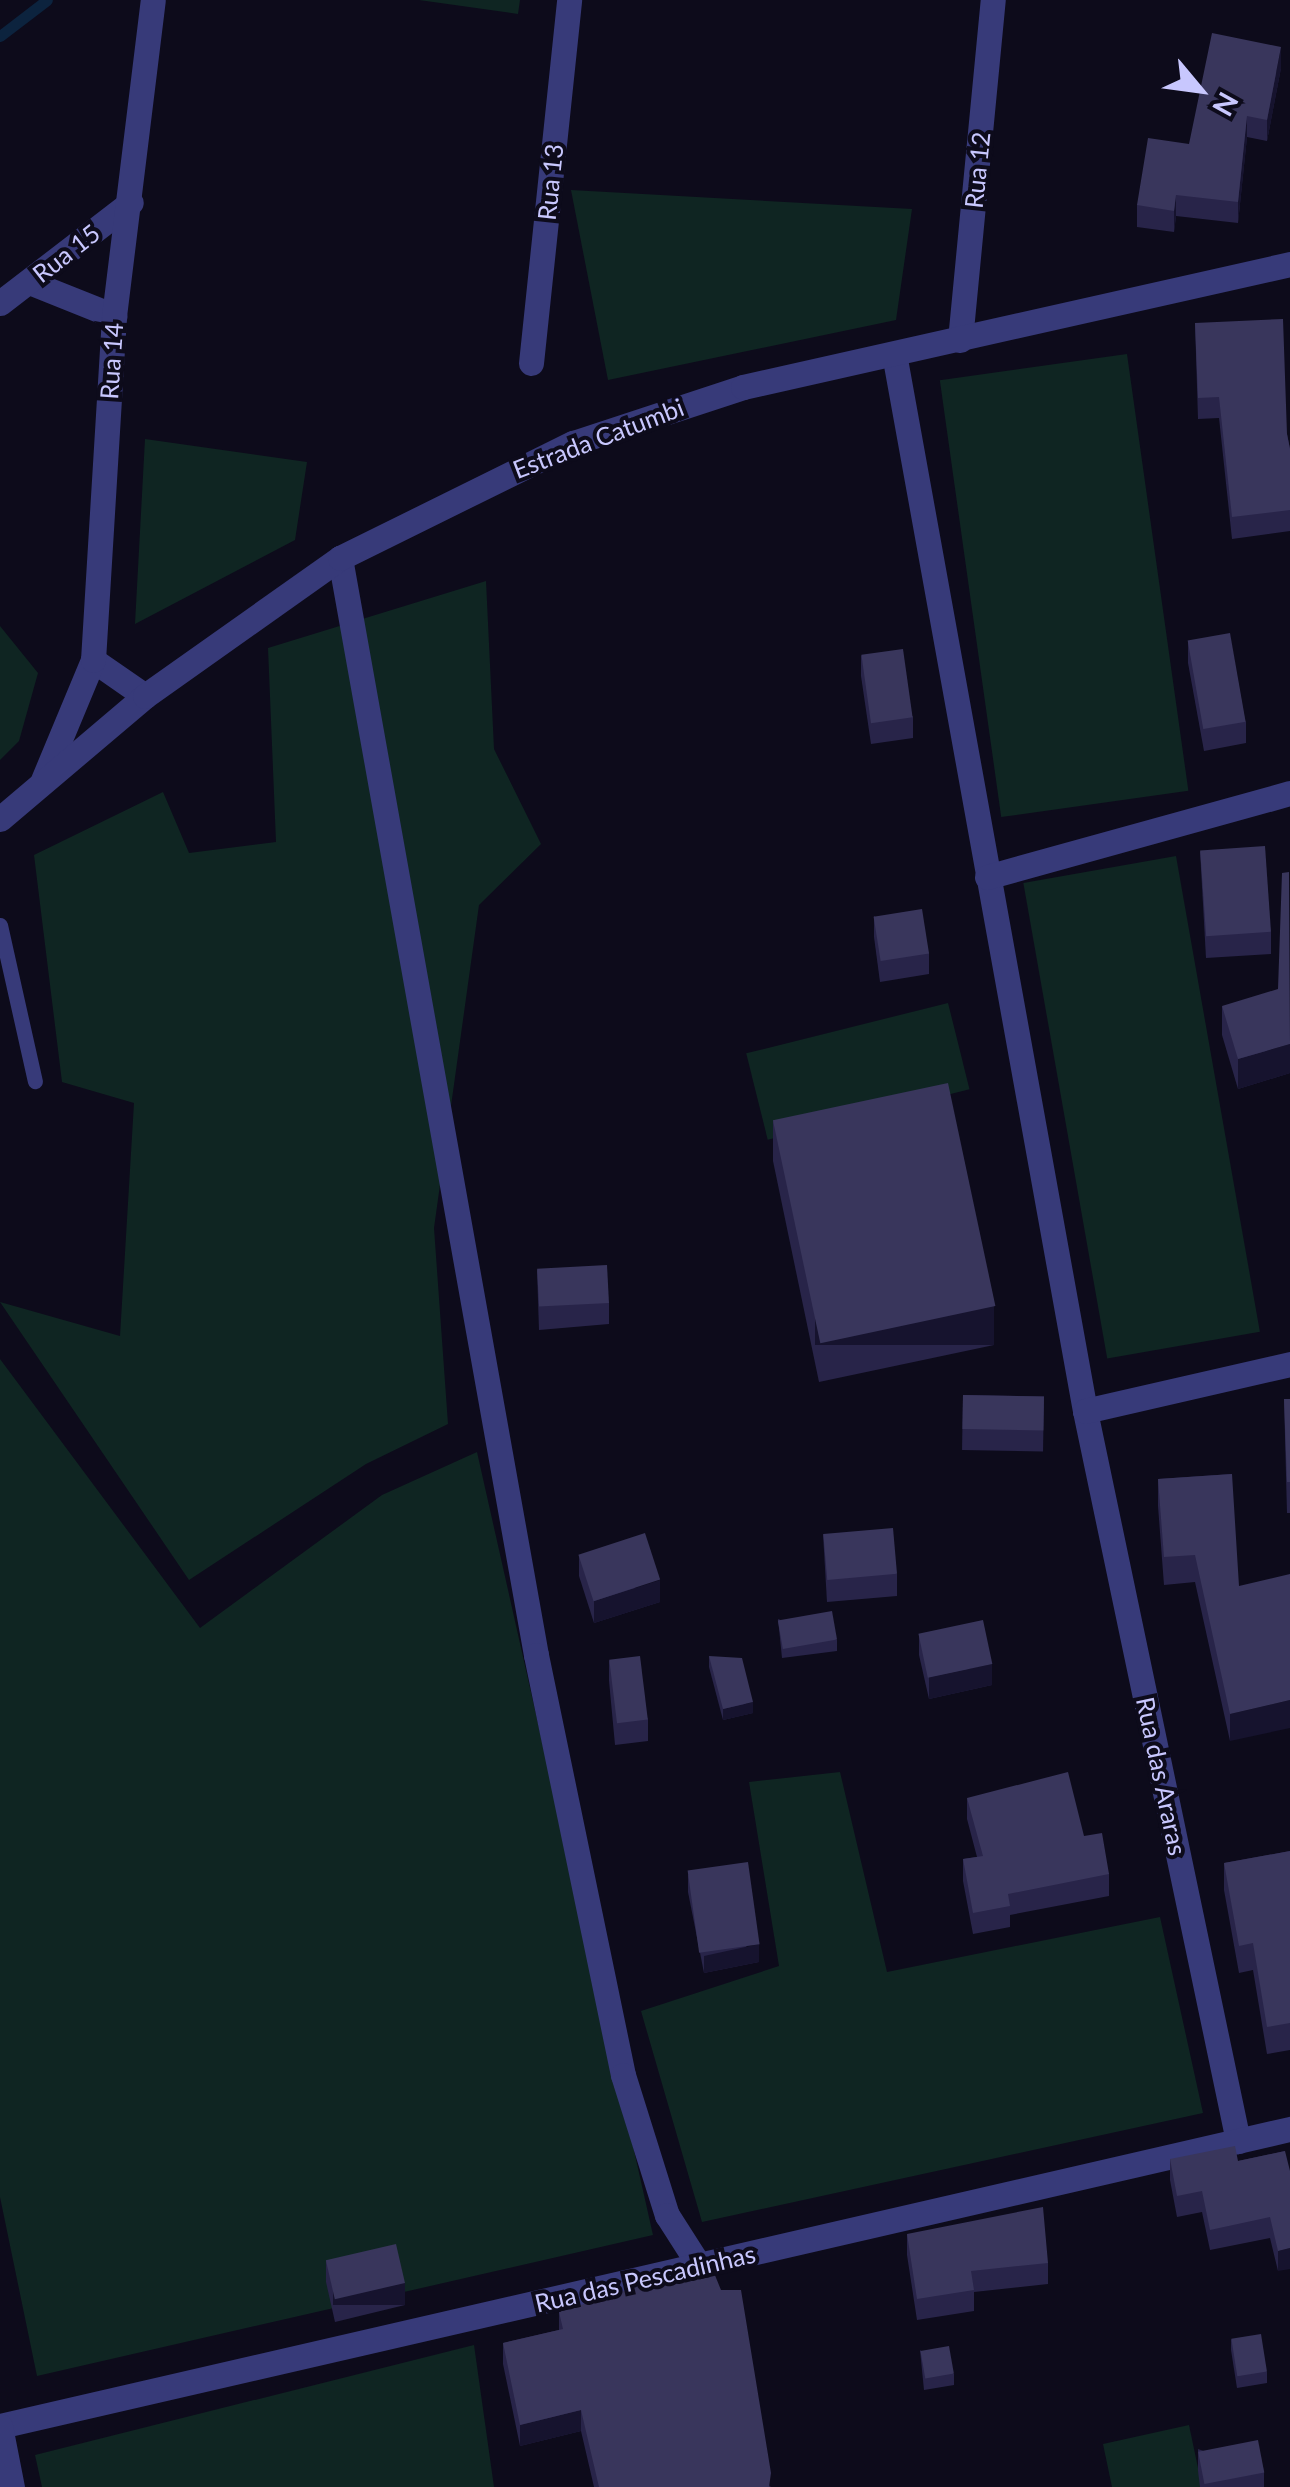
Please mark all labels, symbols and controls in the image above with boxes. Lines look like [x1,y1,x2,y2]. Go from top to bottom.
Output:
north arrow [1150,40,1250,140]
text: N [1206,87,1246,122]
street label: Rua 12 [958,130,996,210]
street label: Rua 13 [531,142,569,222]
street label: Rua 15 [26,218,106,288]
street label: Rua 14 [93,322,129,400]
street label: Estrada Catumbi [508,392,688,484]
street label: Rua das Araras [1130,1694,1194,1858]
street label: Rua das Pescadinhas [532,2238,758,2318]

